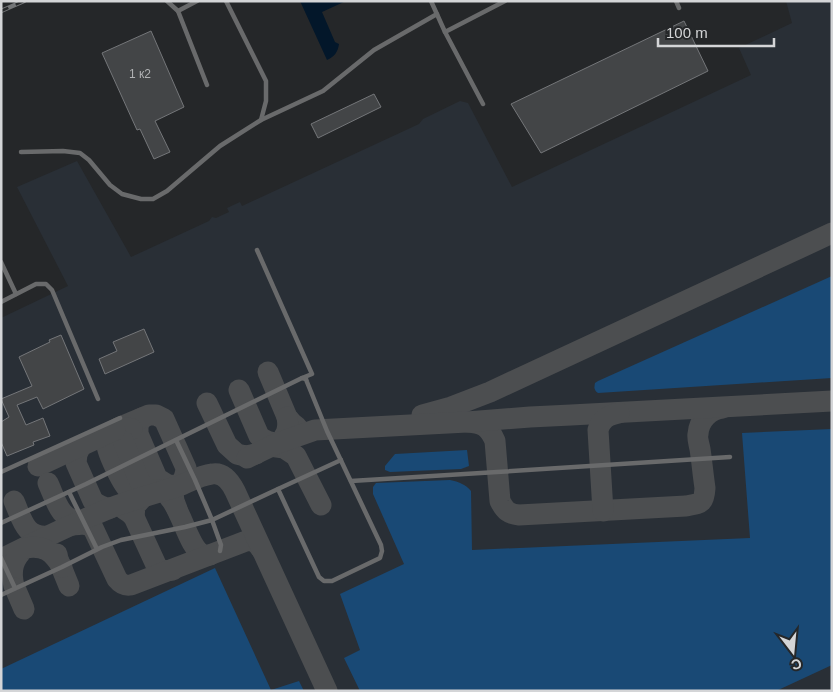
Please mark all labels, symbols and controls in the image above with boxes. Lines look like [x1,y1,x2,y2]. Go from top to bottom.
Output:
scale bar [658,15,774,47]
text: 100 m [666,24,708,41]
house number: 1 к2 [129,67,151,81]
north arrow [768,627,818,677]
text: С [790,655,804,674]

